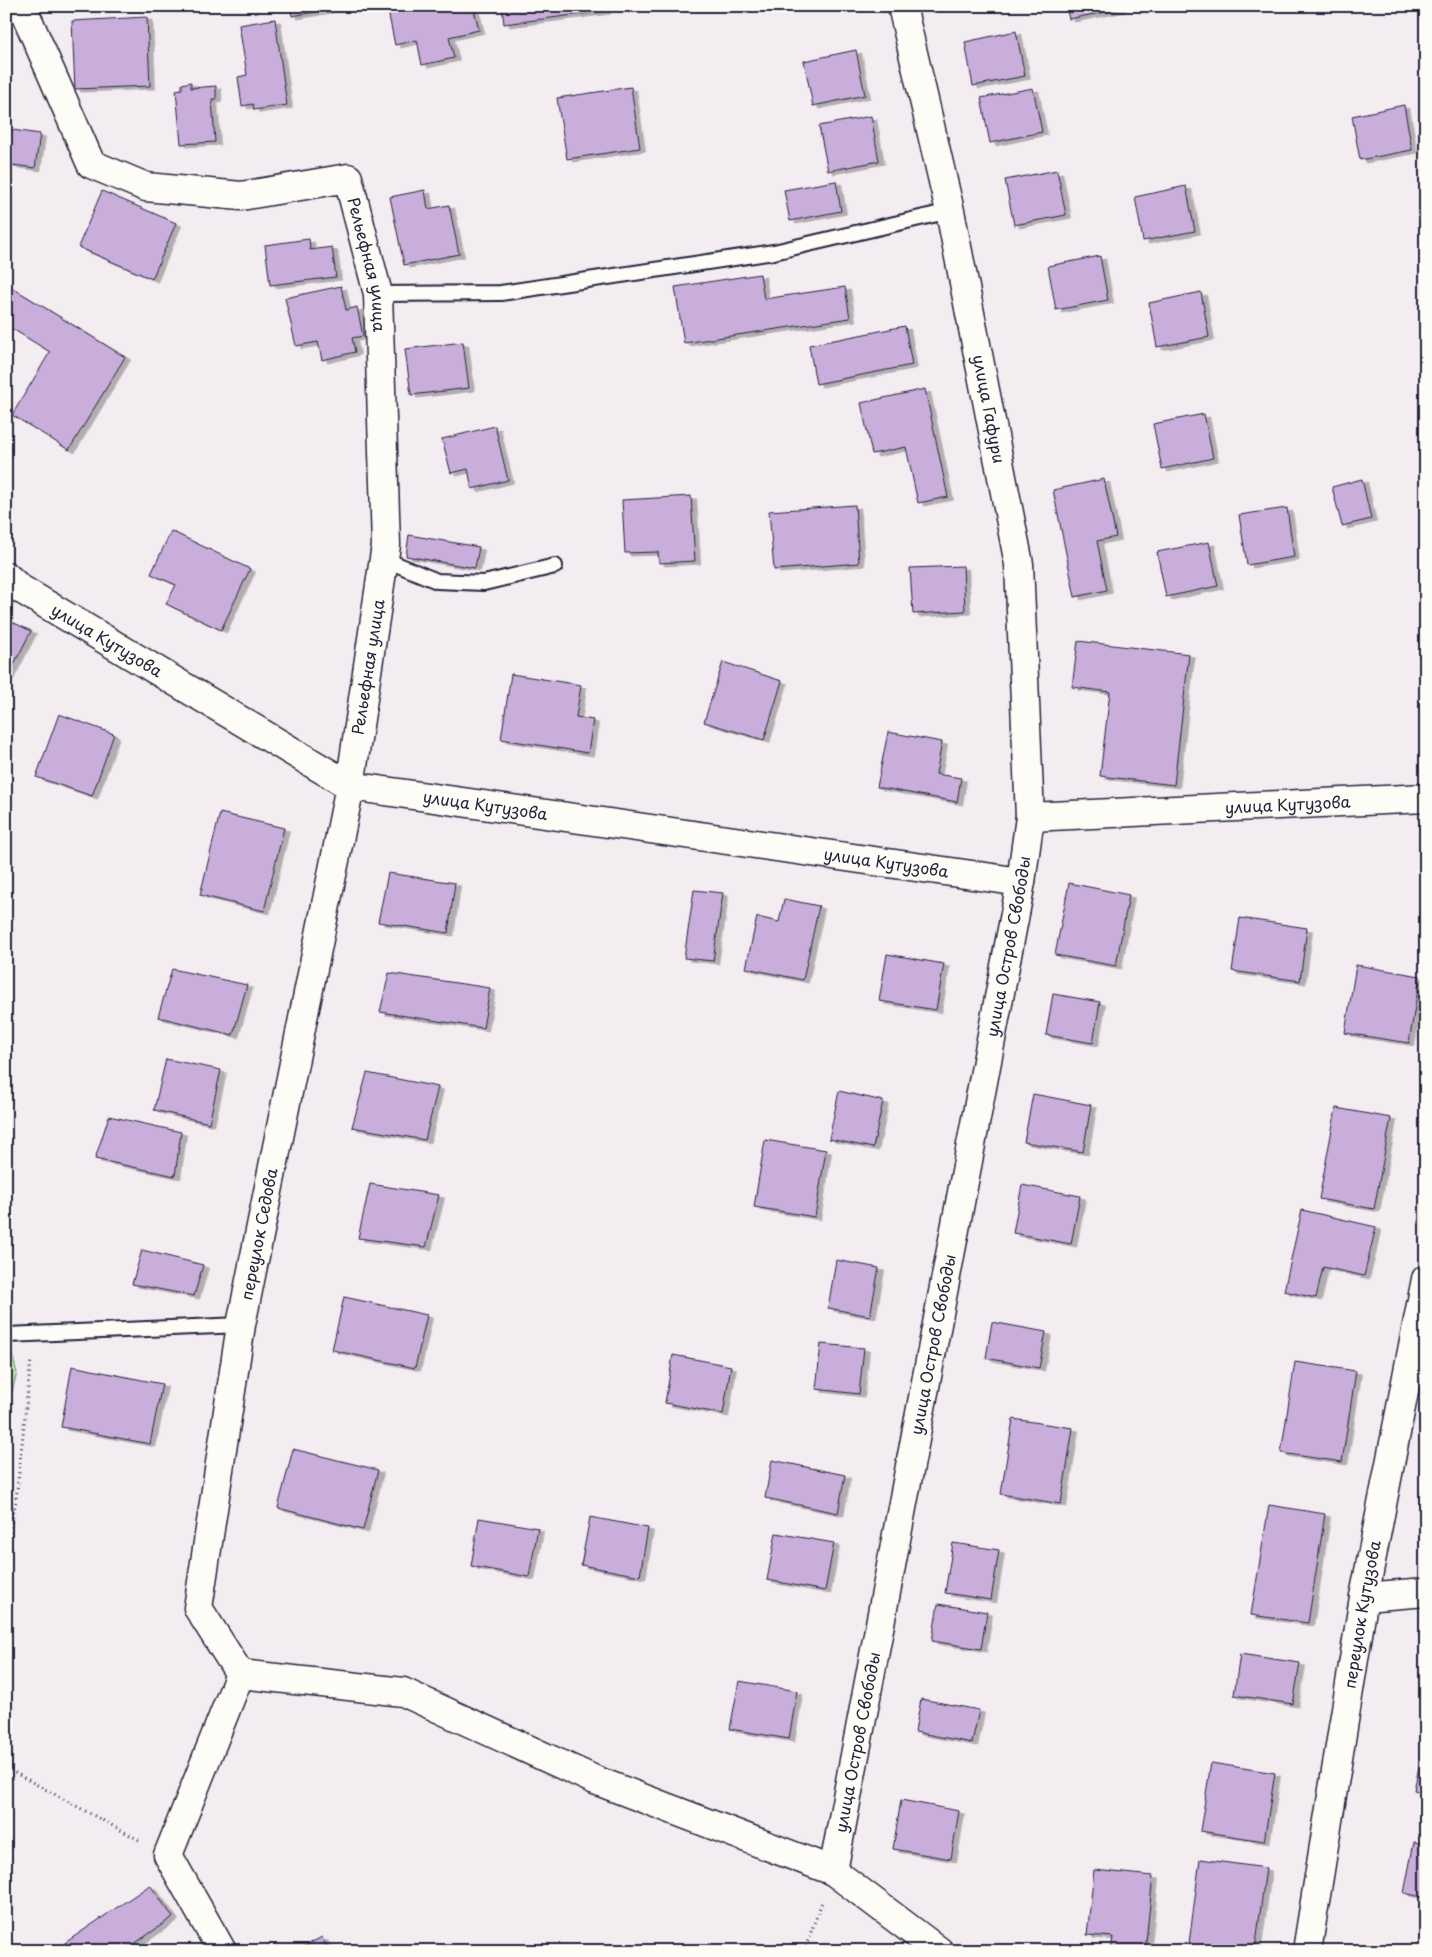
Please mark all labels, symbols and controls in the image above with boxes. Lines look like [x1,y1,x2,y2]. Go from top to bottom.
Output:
street label: Рельефная улица [342,195,392,332]
street label: улица Гафури [968,352,1012,465]
street label: улица Кутузова [47,597,167,682]
street label: Рельефная улица [344,597,390,736]
street label: улица Кутузова [421,784,549,825]
street label: улица Кутузова [1224,789,1351,819]
street label: улица Кутузова [822,841,950,883]
street label: улица Остров Свободы [979,854,1035,1039]
street label: переулок Седова [233,1166,283,1302]
street label: улица Остров Свободы [903,1252,961,1437]
street label: переулок Кутузова [1336,1538,1386,1690]
street label: улица Остров Свободы [828,1650,885,1835]

